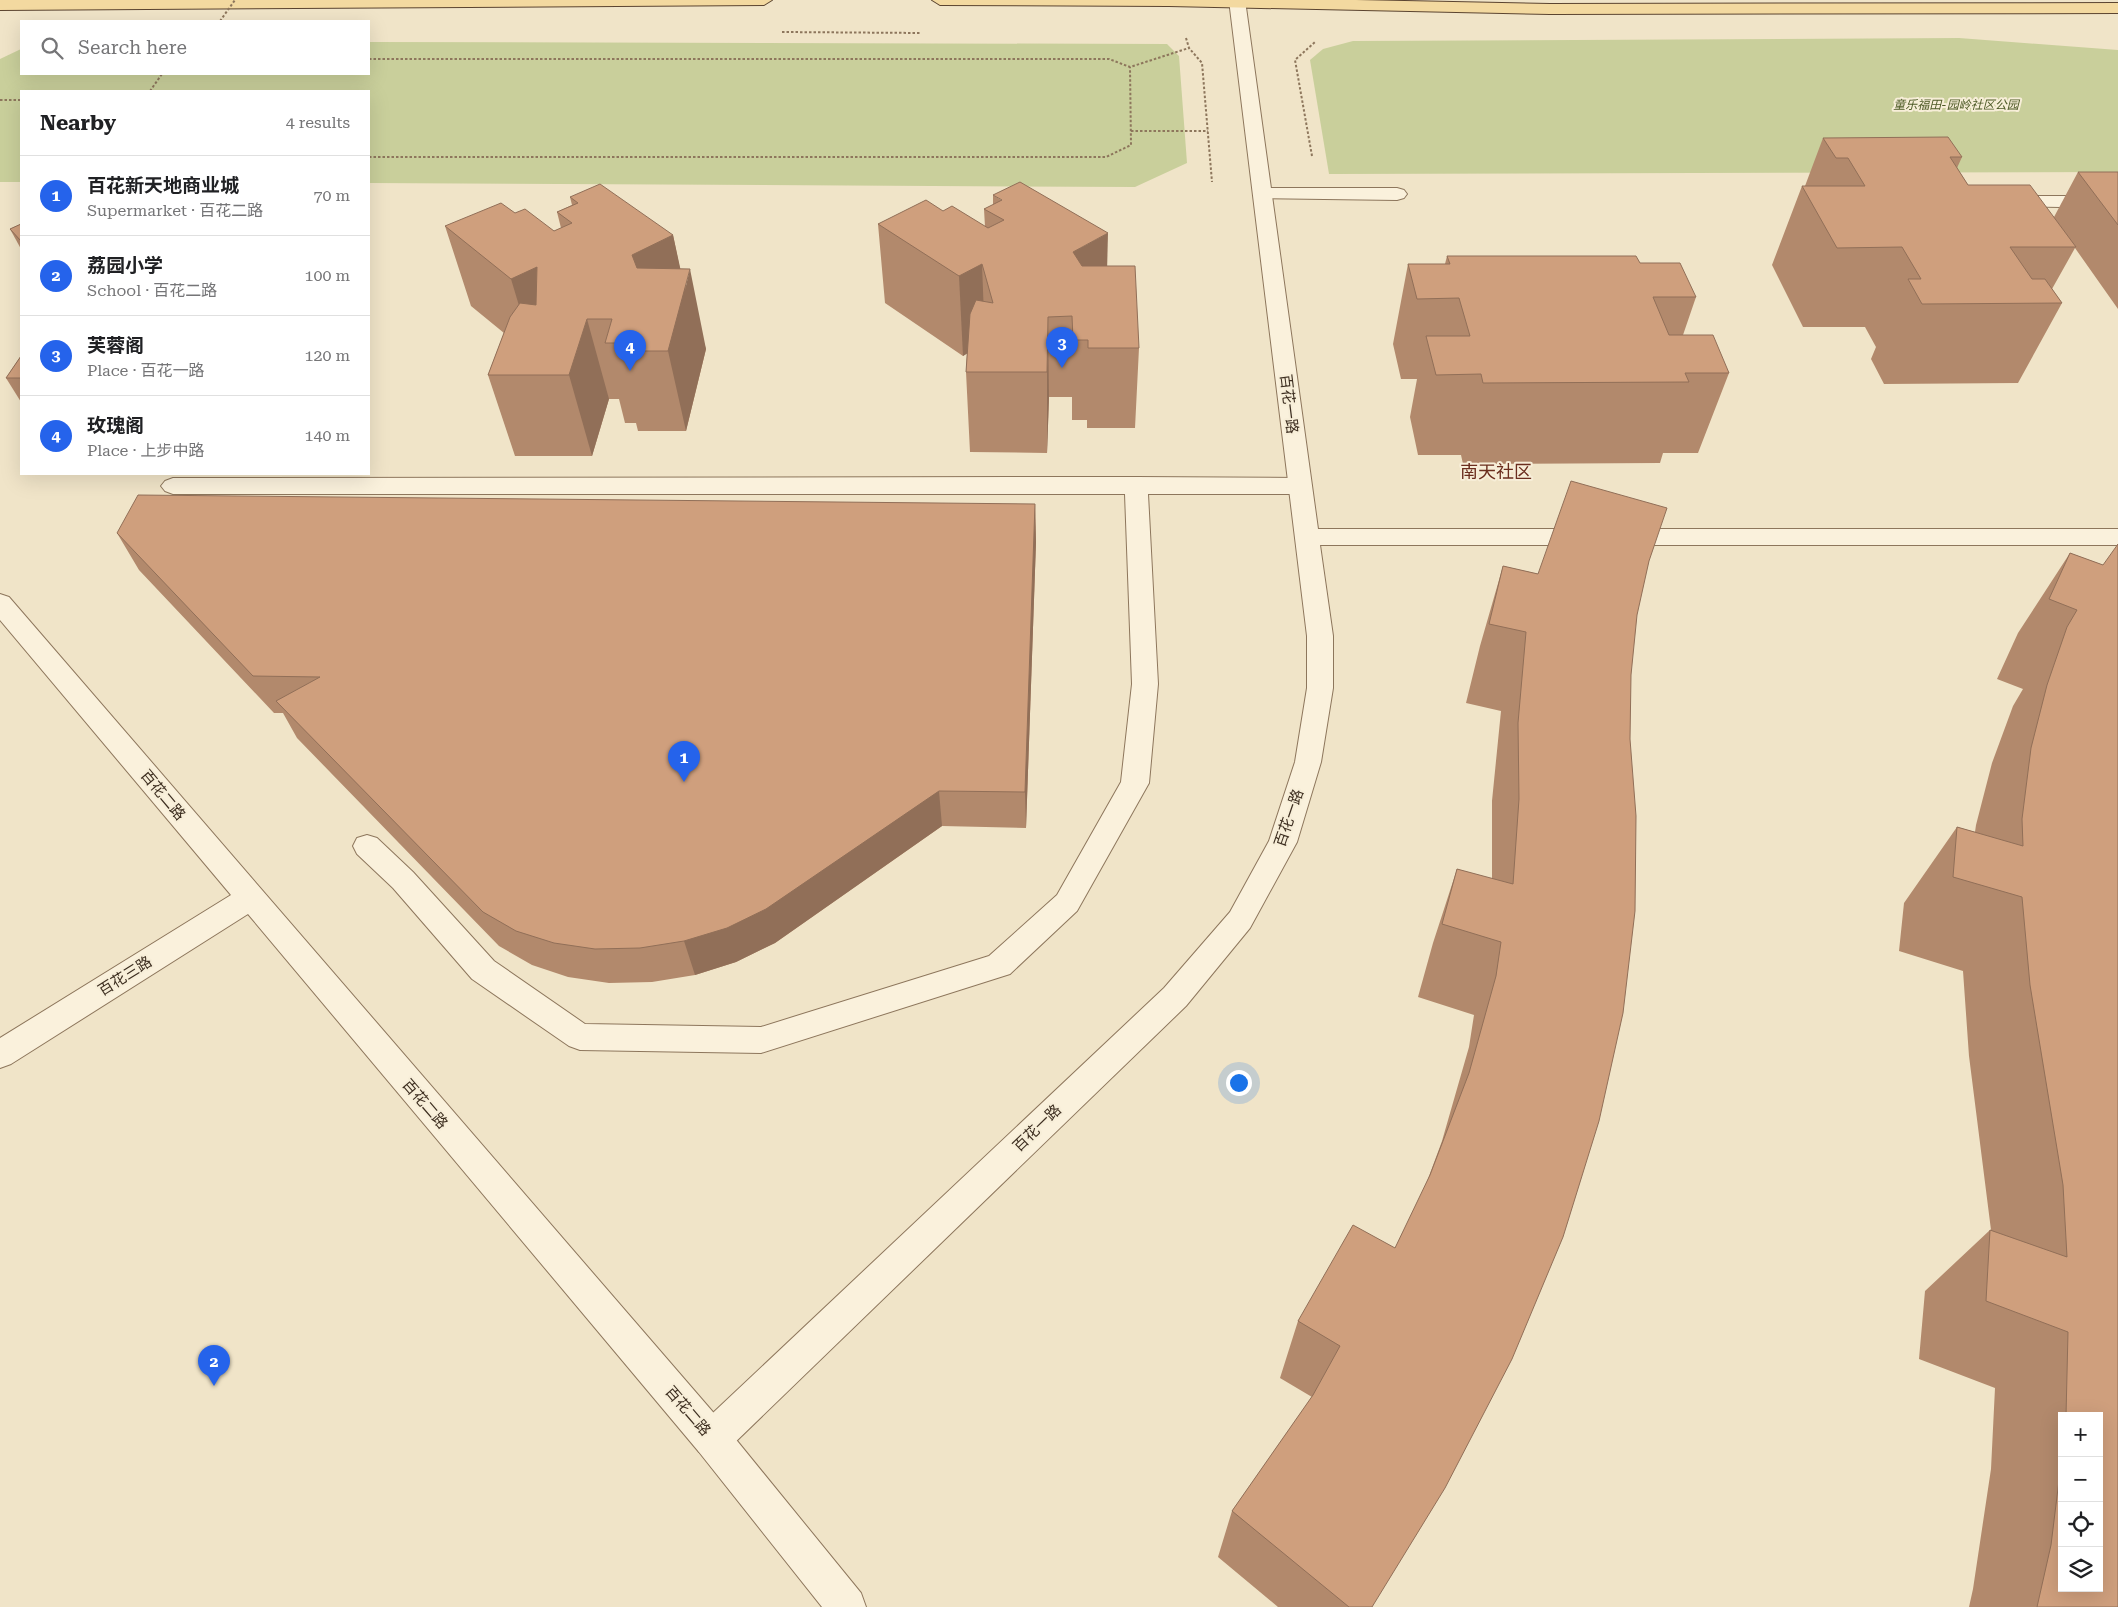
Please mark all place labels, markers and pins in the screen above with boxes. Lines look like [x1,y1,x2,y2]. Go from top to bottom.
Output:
pin: 3 [1046,327,1078,368]
pin: 4 [614,330,646,371]
pin: 1 [668,741,700,782]
pin: 2 [198,1345,230,1386]

